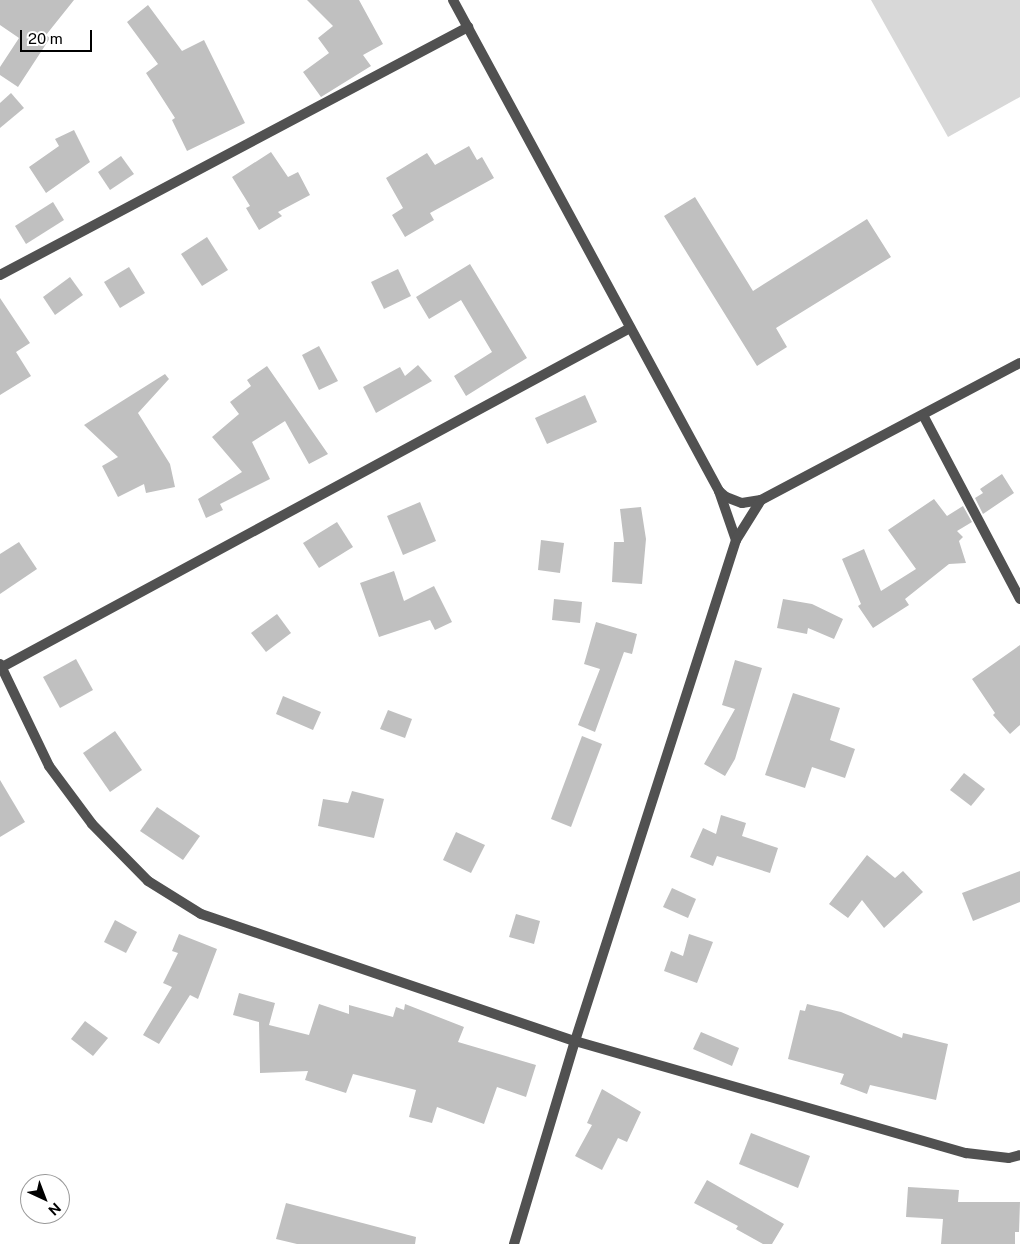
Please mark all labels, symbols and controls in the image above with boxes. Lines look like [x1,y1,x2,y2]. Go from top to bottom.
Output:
scale bar [22,20,95,52]
text: 20 m [28,30,63,47]
north arrow [20,1174,70,1224]
text: N [45,1200,64,1219]

